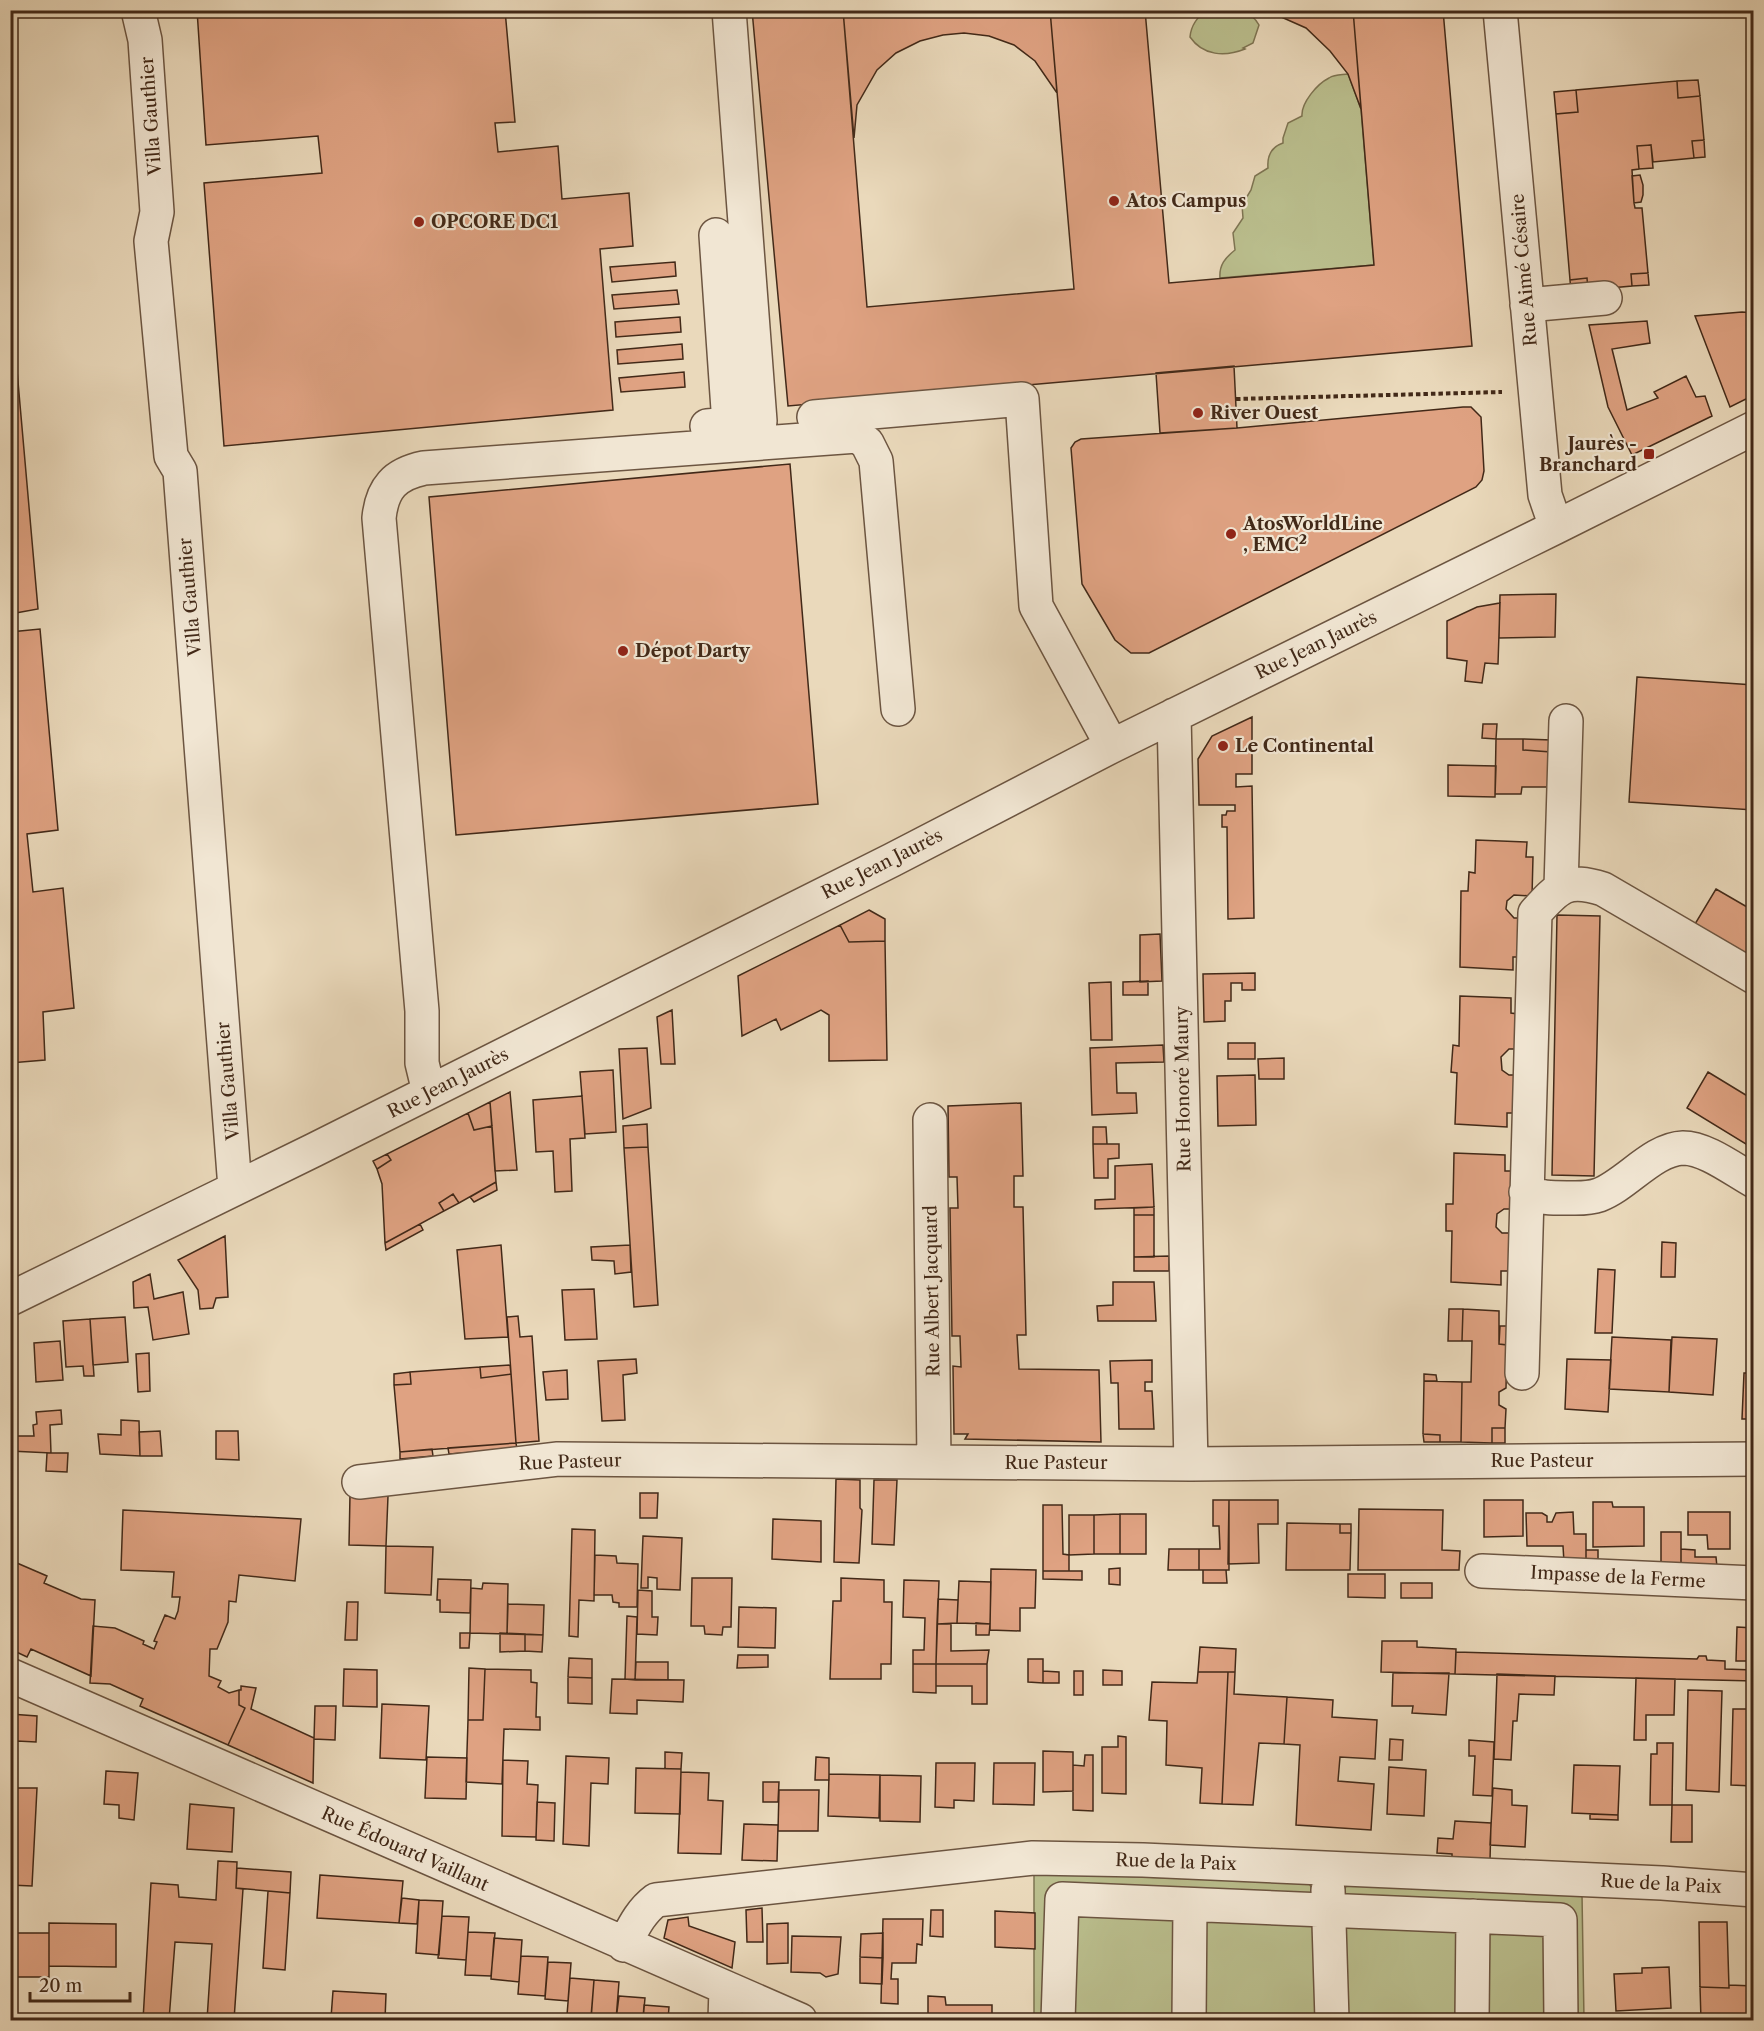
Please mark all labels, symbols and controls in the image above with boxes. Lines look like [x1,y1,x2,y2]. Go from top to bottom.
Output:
street label: Villa Gauthier [136,55,166,177]
place label: Atos Campus [1125,190,1246,212]
street label: Rue Aimé Césaire [1506,193,1542,347]
marker: Atos Campus [1107,194,1121,208]
place label: OPCORE DC1 [431,211,558,233]
marker: OPCORE DC1 [412,215,426,229]
place label: River Ouest [1210,402,1319,424]
marker: River Ouest [1191,406,1205,420]
place label: Jaurès - Branchard [1539,433,1637,476]
marker: Jaurès - Branchard [1642,447,1656,461]
place label: AtosWorldLine , EMC² [1242,513,1383,556]
marker: AtosWorldLine , EMC² [1224,527,1238,541]
street label: Villa Gauthier [174,536,206,658]
street label: Rue Jean Jaurès [1251,606,1381,684]
place label: Dépot Darty [635,640,751,662]
marker: Dépot Darty [616,644,630,658]
place label: Le Continental [1235,735,1374,757]
marker: Le Continental [1216,739,1230,753]
street label: Rue Jean Jaurès [818,824,946,904]
street label: Rue Honoré Maury [1171,1005,1195,1172]
street label: Villa Gauthier [212,1020,244,1142]
street label: Rue Jean Jaurès [384,1043,512,1123]
street label: Rue Albert Jacquard [920,1205,944,1377]
street label: Rue Pasteur [518,1449,622,1475]
street label: Rue Pasteur [1490,1450,1594,1472]
street label: Rue Pasteur [1004,1452,1108,1474]
street label: Impasse de la Ferme [1530,1561,1706,1593]
street label: Rue Édouard Vaillant [318,1801,493,1896]
street label: Rue de la Paix [1115,1849,1238,1875]
street label: Rue de la Paix [1600,1870,1723,1898]
scale bar [30,1965,130,2003]
text: 20 m [39,1975,83,1997]

